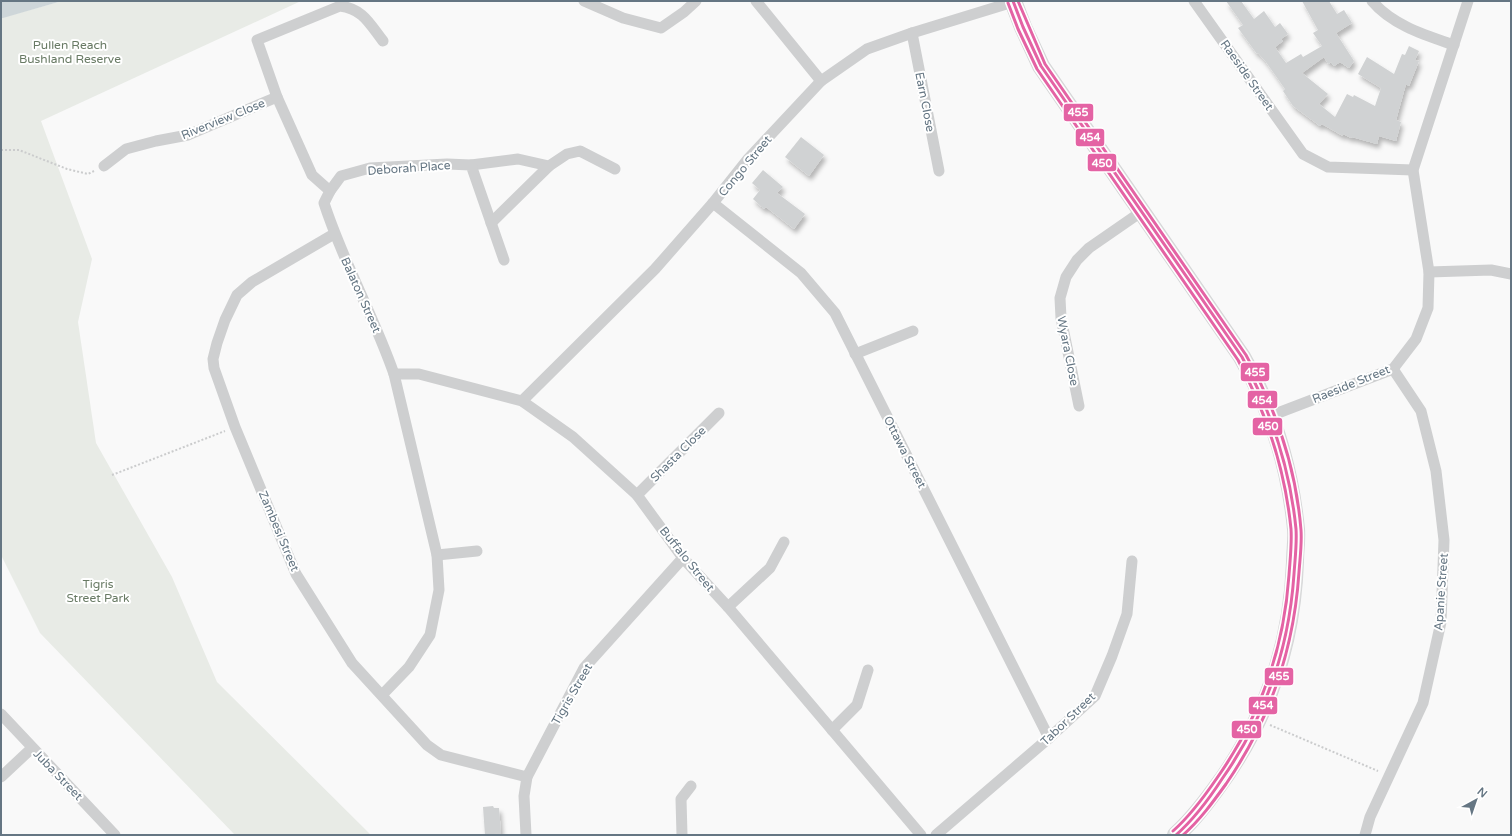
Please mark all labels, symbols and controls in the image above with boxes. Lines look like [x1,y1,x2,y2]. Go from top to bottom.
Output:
street label: Raeside Street [1218,37,1277,113]
park label: Pullen Reach Bushland Reserve [19,38,121,66]
street label: Earn Close [912,71,938,133]
street label: Riverview Close [179,96,267,142]
line badge: 455 [1063,103,1094,122]
text: 455 [1068,106,1088,119]
line badge: 454 [1075,128,1105,147]
text: 454 [1080,131,1100,144]
street label: Congo Street [716,132,775,199]
line badge: 450 [1087,153,1117,172]
text: 450 [1092,157,1112,170]
street label: Deborah Place [367,158,451,178]
street label: Balaton Street [338,255,384,335]
street label: Wyara Close [1054,315,1082,387]
line badge: 455 [1240,362,1270,382]
street label: Raeside Street [1310,362,1392,406]
text: 455 [1245,366,1265,379]
line badge: 454 [1247,390,1278,409]
text: 454 [1252,394,1272,407]
street label: Ottawa Street [881,414,929,491]
line badge: 450 [1252,417,1283,436]
text: 450 [1258,420,1278,433]
street label: Shasta Close [647,423,709,485]
street label: Zambesi Street [256,489,302,574]
street label: Buffalo Street [657,524,718,594]
street label: Apanie Street [1431,552,1451,631]
park label: Tigris Street Park [66,577,130,605]
street label: Tigris Street [549,660,595,727]
line badge: 455 [1264,667,1294,686]
text: 455 [1269,670,1289,683]
street label: Tabor Street [1038,689,1098,748]
line badge: 454 [1248,696,1278,715]
text: 454 [1253,699,1273,712]
line badge: 450 [1231,720,1262,739]
text: 450 [1237,723,1257,736]
street label: Juba Street [31,747,86,803]
north arrow [1456,780,1496,820]
text: N [1475,785,1490,801]

